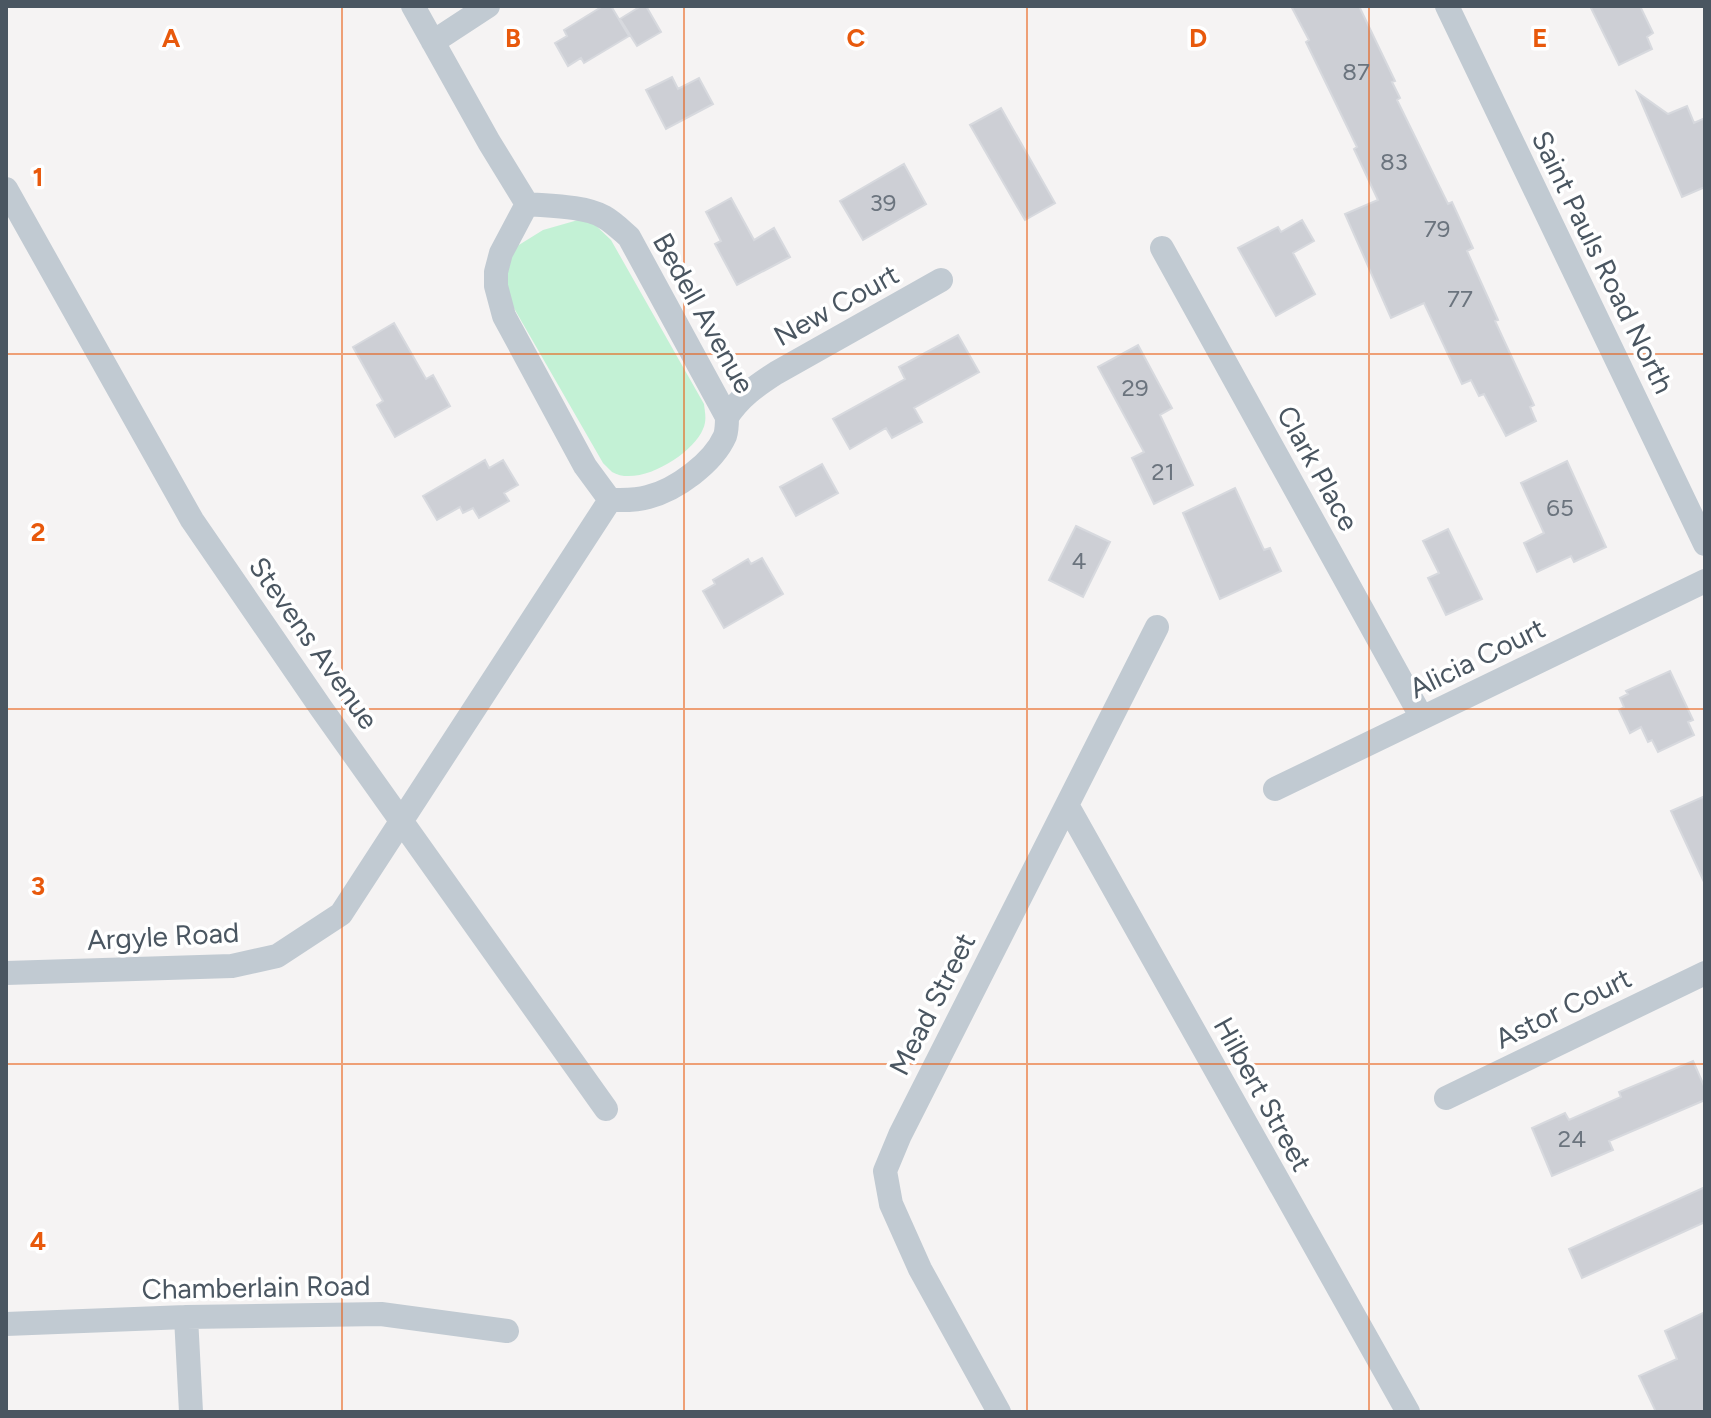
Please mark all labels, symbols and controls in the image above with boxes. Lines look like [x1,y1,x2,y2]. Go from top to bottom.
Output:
text: A [162,22,181,54]
text: B [505,22,521,54]
text: C [847,22,866,54]
text: D [1189,22,1207,54]
text: E [1532,22,1548,54]
house number: 87 [1342,57,1370,86]
street label: Saint Pauls Road North [1525,125,1681,399]
house number: 83 [1380,147,1408,176]
text: 1 [33,161,43,193]
house number: 39 [870,188,896,217]
house number: 79 [1424,214,1450,243]
street label: Bedell Avenue [646,227,762,399]
street label: New Court [768,257,904,353]
house number: 77 [1447,284,1473,313]
house number: 29 [1122,373,1149,402]
street label: Clark Place [1270,400,1366,536]
house number: 21 [1151,457,1175,486]
house number: 65 [1546,493,1574,522]
text: 2 [30,516,46,548]
house number: 4 [1072,546,1087,575]
street label: Stevens Avenue [242,550,386,736]
street label: Alicia Court [1404,611,1550,705]
text: 3 [31,870,45,902]
street label: Argyle Road [86,915,240,957]
street label: Mead Street [882,927,982,1081]
street label: Astor Court [1489,960,1637,1056]
street label: Hilbert Street [1207,1011,1319,1177]
house number: 24 [1558,1124,1586,1153]
text: 4 [30,1225,46,1257]
street label: Chamberlain Road [141,1268,371,1306]

